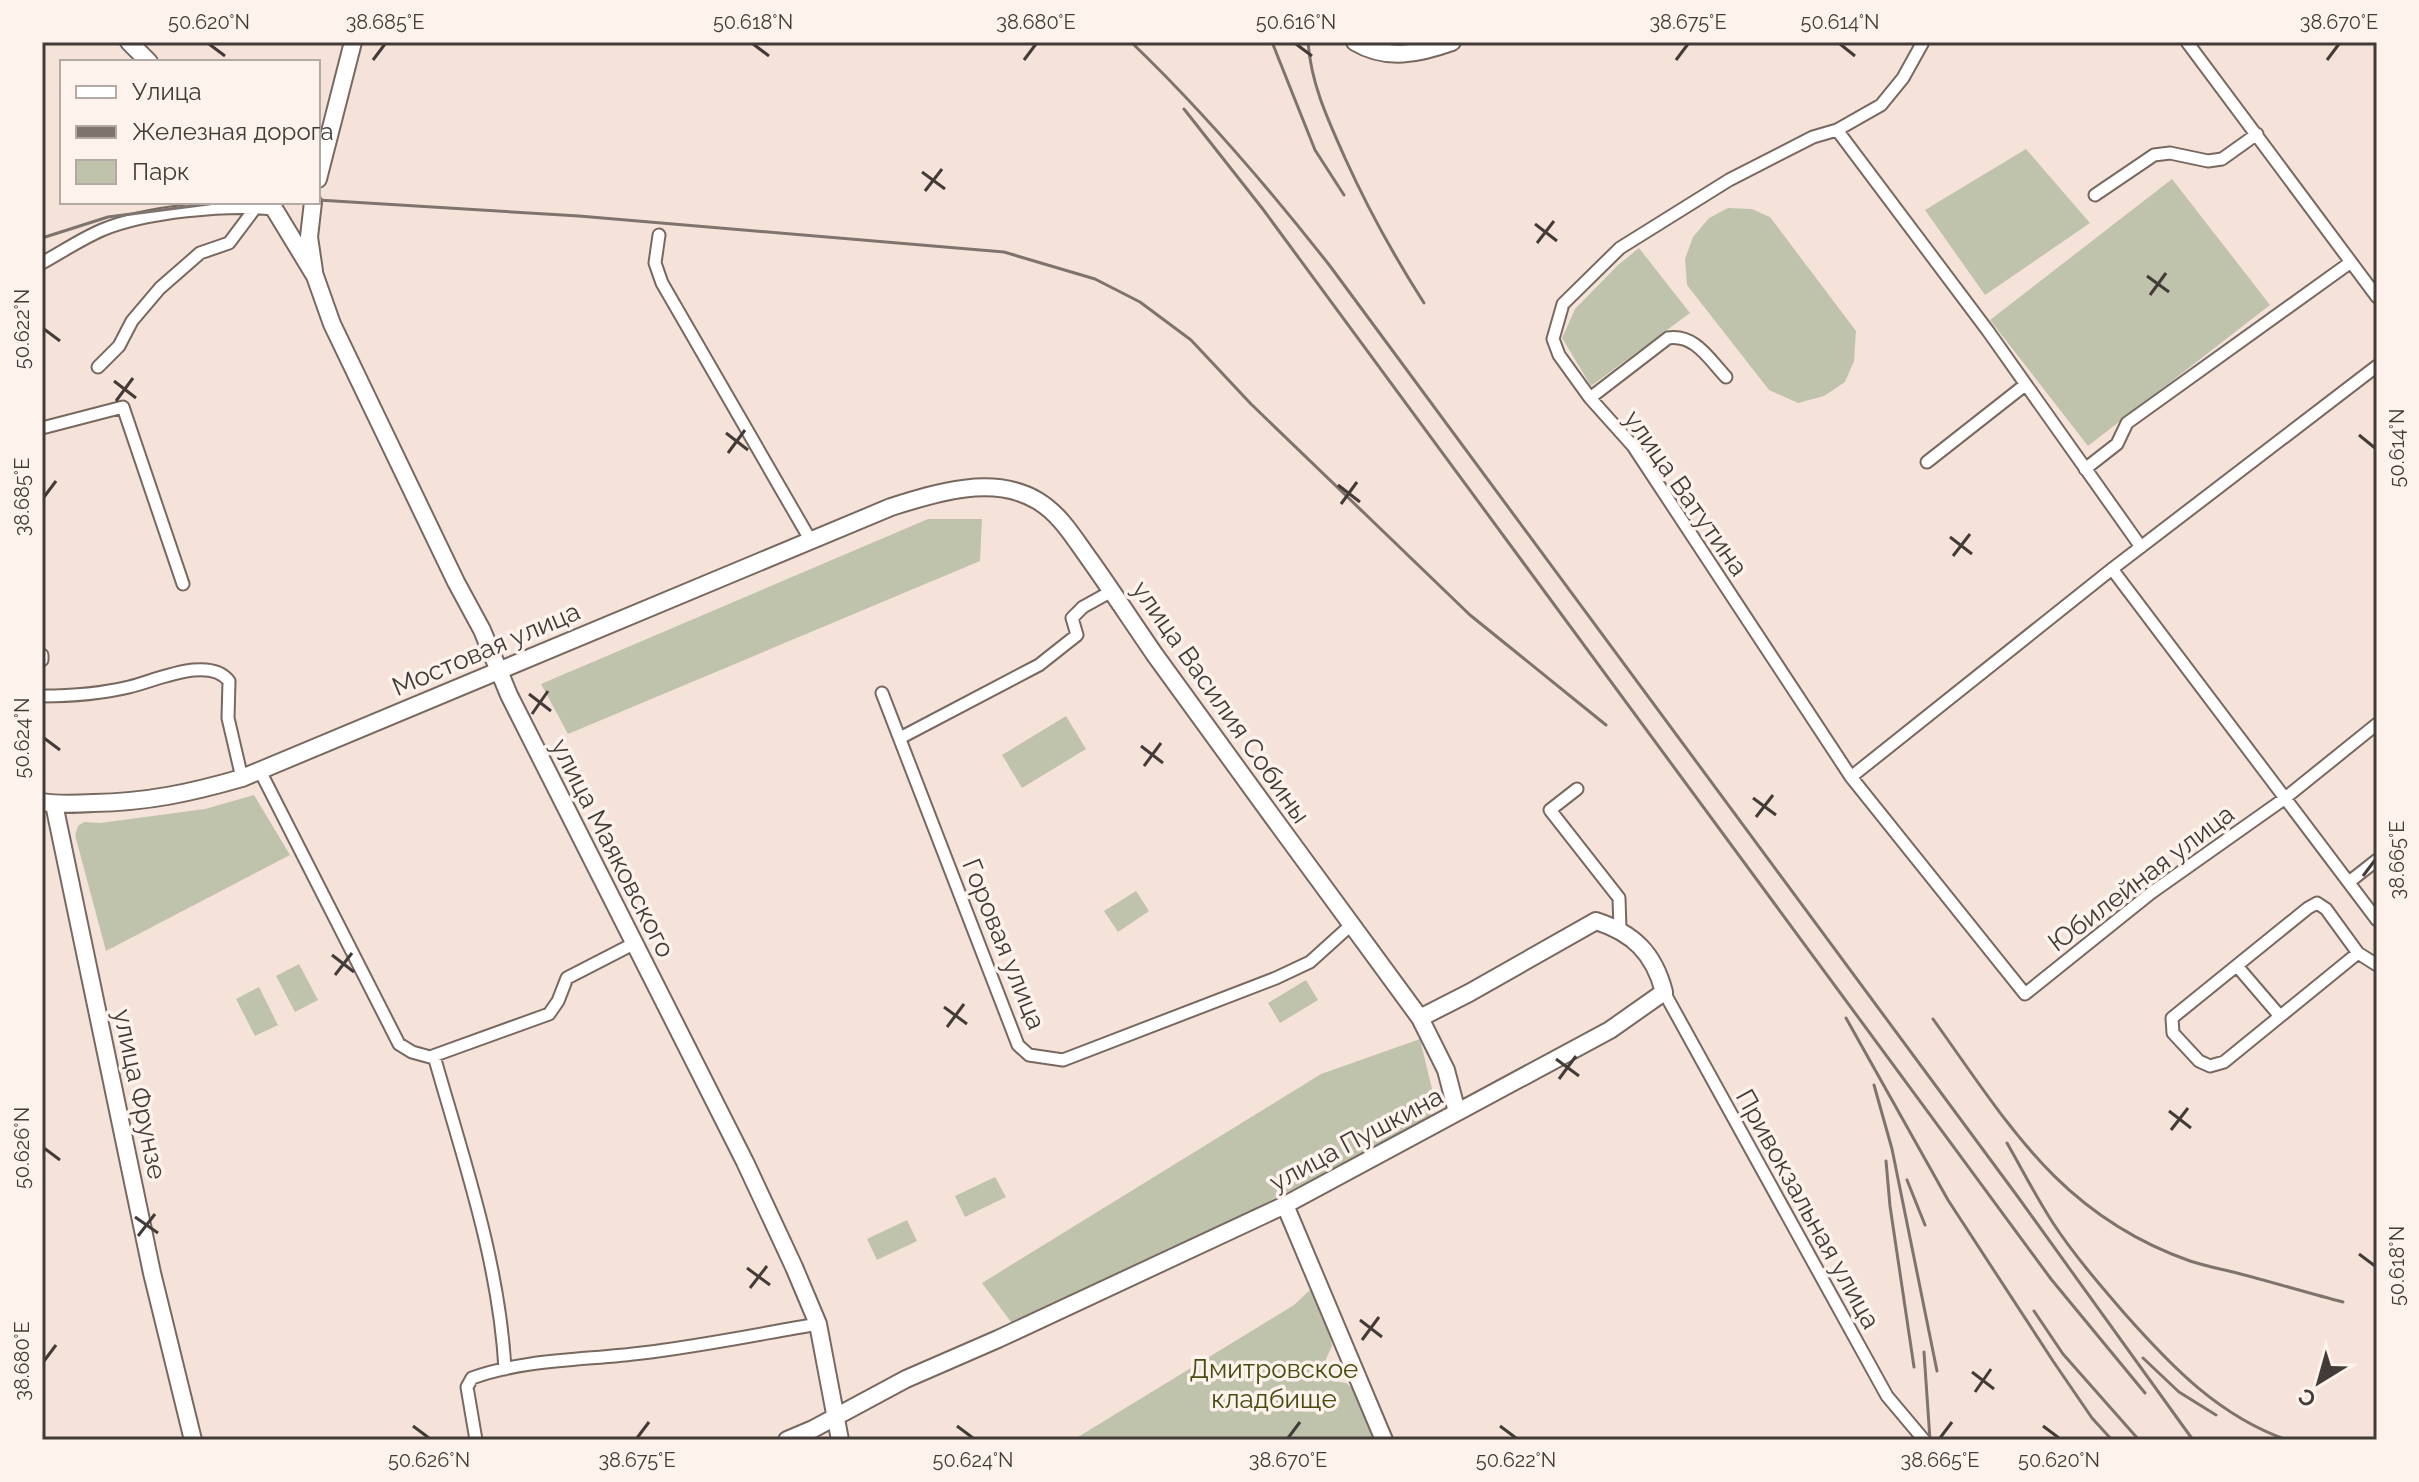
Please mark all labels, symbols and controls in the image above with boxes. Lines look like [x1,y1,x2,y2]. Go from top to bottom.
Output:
text: 50.620°N [168,10,250,34]
text: 38.685°E [346,10,424,34]
text: 50.618°N [713,10,793,34]
text: 38.680°E [996,10,1076,34]
text: 50.616°N [1256,10,1336,34]
text: 38.675°E [1649,10,1727,34]
text: 50.614°N [1801,10,1879,34]
text: 38.670°E [2300,10,2378,34]
legend [60,60,320,204]
text: Улица [132,77,202,106]
text: Железная дорога [132,117,333,146]
text: Парк [132,157,190,186]
text: 50.622°N [10,289,34,369]
street label: улица Ватутина [1618,404,1754,582]
text: 50.614°N [2385,409,2409,487]
text: 38.685°E [10,458,34,536]
street label: улица Василия Собины [1126,575,1316,829]
street label: Мостовая улица [388,596,584,702]
text: 50.624°N [10,698,34,778]
street label: улица Маяковского [545,734,681,962]
street label: Юбилейная улица [2042,798,2240,958]
text: 38.665°E [2385,821,2409,899]
street label: Горовая улица [956,854,1052,1034]
street label: улица Фрунзе [107,1006,173,1182]
street label: улица Пушкина [1264,1081,1448,1197]
street label: Привокзальная улица [1730,1084,1886,1334]
text: 50.626°N [10,1107,34,1189]
text: 50.618°N [2385,1226,2409,1306]
text: 38.680°E [10,1321,34,1401]
north arrow [2279,1342,2359,1422]
park label: Дмитровское кладбище [1190,1354,1358,1414]
text: С [2293,1383,2321,1413]
text: 50.626°N [388,1448,470,1472]
text: 38.675°E [598,1448,676,1472]
text: 50.624°N [933,1448,1013,1472]
text: 38.670°E [1249,1448,1327,1472]
text: 50.622°N [1476,1448,1556,1472]
text: 38.665°E [1901,1448,1979,1472]
text: 50.620°N [2018,1448,2100,1472]

